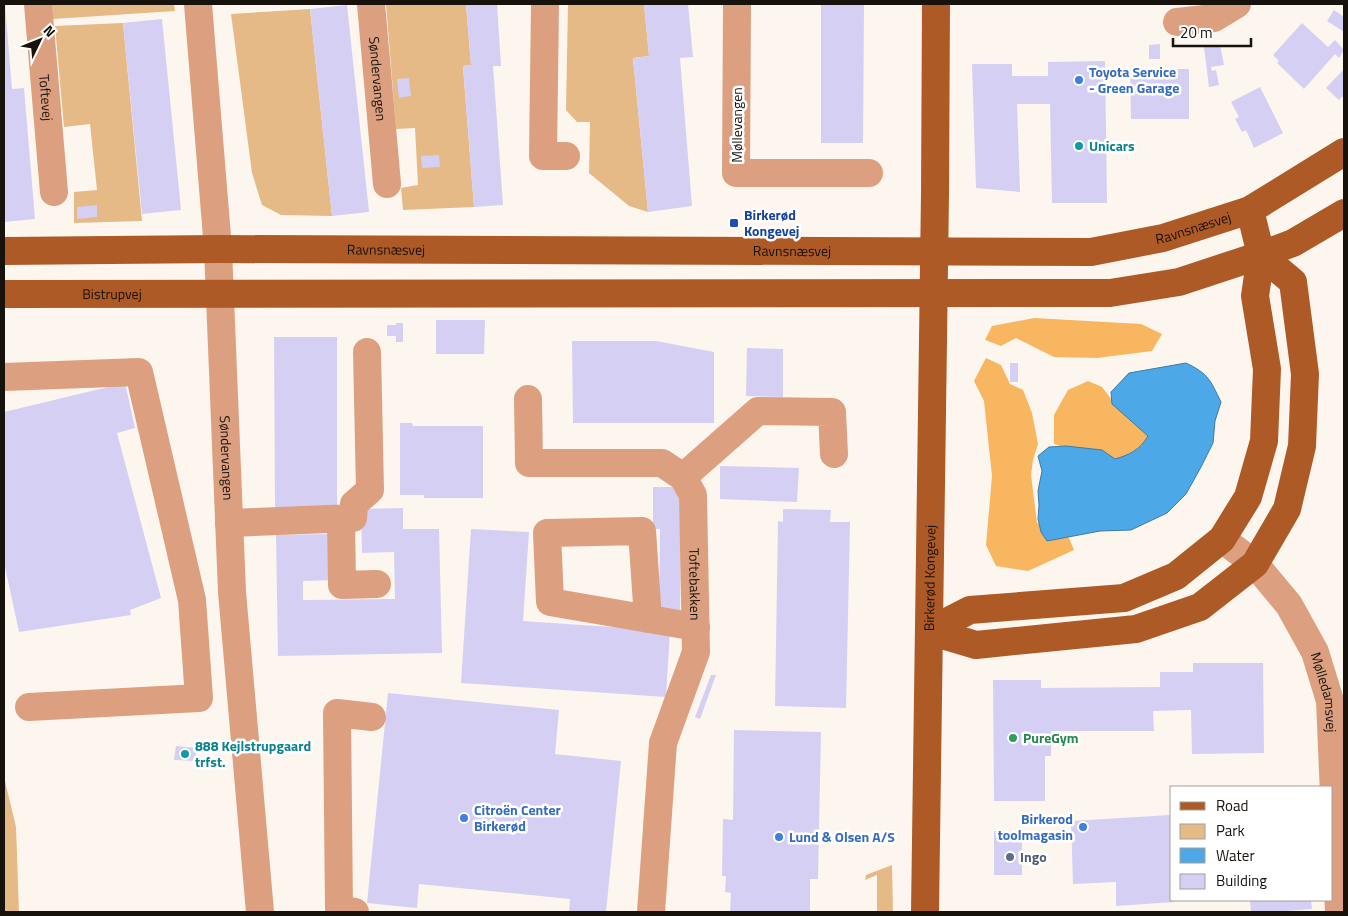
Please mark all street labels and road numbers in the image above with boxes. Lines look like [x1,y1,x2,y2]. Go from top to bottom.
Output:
street label: Søndervangen [364,35,392,122]
street label: Toftevej [34,73,59,122]
street label: Møllevangen [726,87,747,163]
street label: Ravnsnæsvej [1154,206,1233,249]
street label: Ravnsnæsvej [347,238,425,260]
street label: Ravnsnæsvej [753,240,831,261]
street label: Bistrupvej [82,283,142,304]
street label: Søndervangen [215,415,239,501]
street label: Birkerød Kongevej [918,525,940,631]
street label: Toftebakken [684,548,706,621]
street label: Mølledamsvej [1306,649,1342,733]

